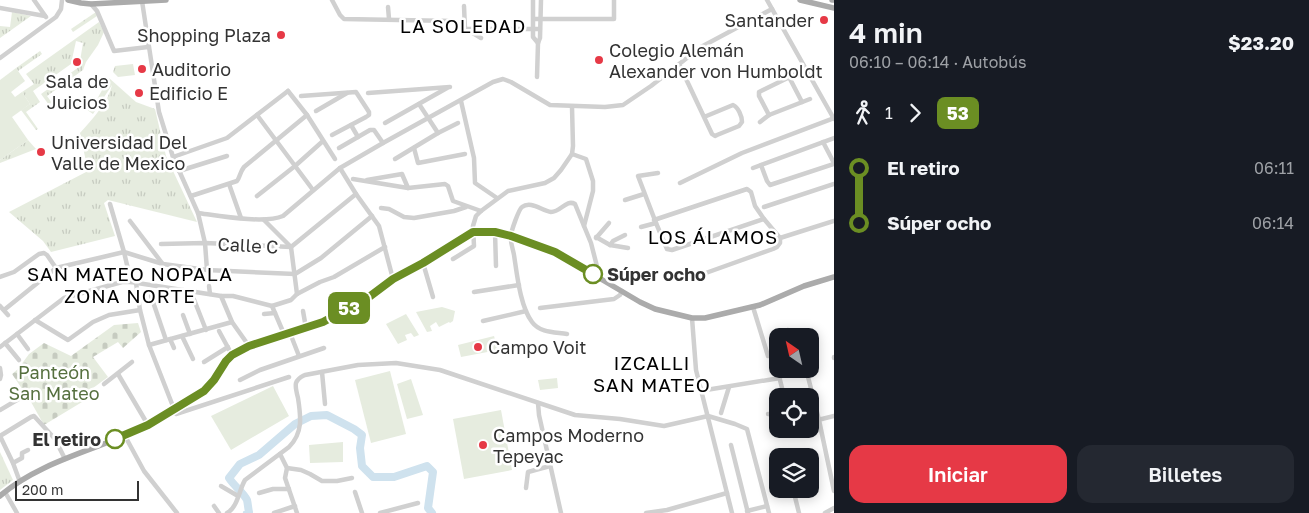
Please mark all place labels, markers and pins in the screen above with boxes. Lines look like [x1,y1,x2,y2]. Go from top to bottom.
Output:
place label: Santander [724,9,814,31]
marker: Santander [818,14,830,26]
place label: Shopping Plaza [137,24,271,46]
marker: Shopping Plaza [275,29,287,41]
place label: Colegio Alemán Alexander von Humboldt [609,39,823,82]
marker: Colegio Alemán Alexander von Humboldt [593,54,605,66]
marker: Sala de Juicios [71,56,83,68]
place label: Auditorio [152,58,231,80]
marker: Auditorio [136,63,148,75]
place label: Sala de Juicios [45,70,109,113]
place label: Edificio E [149,82,228,104]
marker: Edificio E [133,87,145,99]
place label: Universidad Del Valle de Mexico [51,131,187,174]
marker: Universidad Del Valle de Mexico [35,146,47,158]
place label: Súper ocho [607,263,706,285]
marker: Súper ocho [583,264,603,284]
place label: Campo Voit [488,336,587,358]
marker: Campo Voit [472,341,484,353]
place label: Campos Moderno Tepeyac [493,424,644,467]
place label: El retiro [32,428,101,450]
marker: El retiro [105,429,125,449]
marker: Campos Moderno Tepeyac [477,439,489,451]

